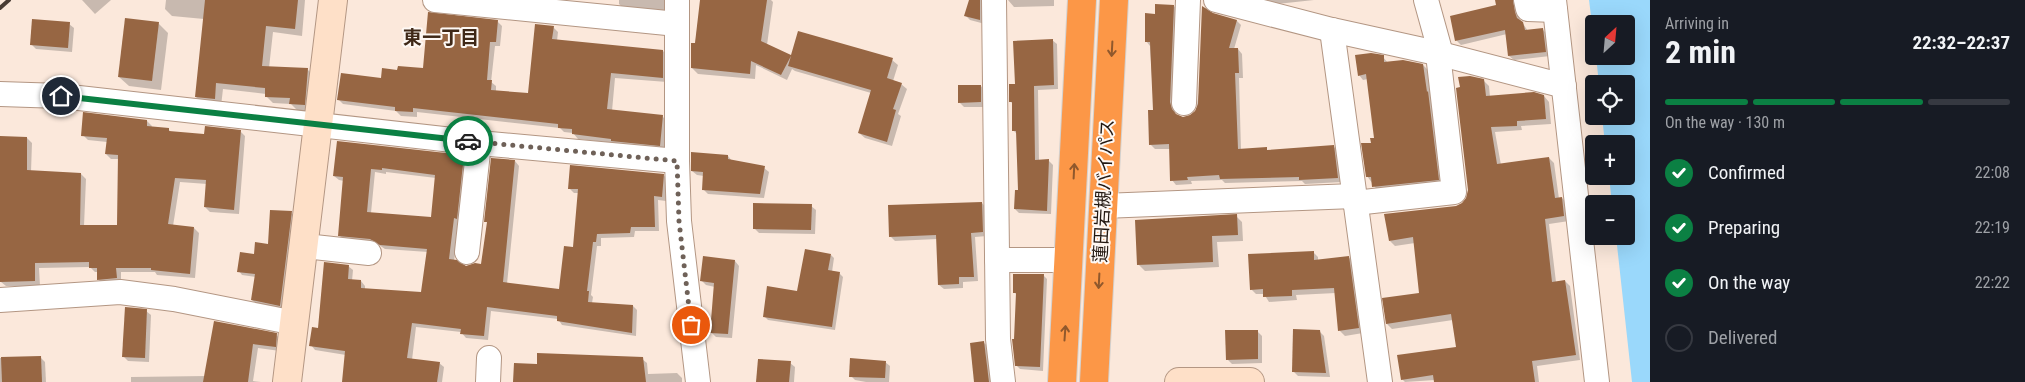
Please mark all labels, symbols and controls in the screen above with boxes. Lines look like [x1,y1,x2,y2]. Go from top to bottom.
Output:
text: Arriving in [1665,14,1729,33]
north arrow [1585,15,1635,65]
map controls [1585,15,1635,245]
district label: 東一丁目 [403,26,479,49]
text: 22:32–22:37 [1912,31,2010,54]
text: 2 min [1665,33,1736,71]
one-way arrow [1107,40,1116,56]
pin [40,75,82,117]
button: locate [1585,75,1635,125]
icon: home [47,82,75,110]
text: On the way · 130 m [1665,113,1785,132]
courier [443,116,493,166]
street label: 蓮田岩槻バイパス [1089,119,1118,263]
icon: car [454,127,482,155]
button: + [1585,135,1635,185]
icon: check [1665,159,1693,187]
text: Confirmed [1708,161,1785,184]
one-way arrow [1069,163,1078,179]
text: 22:08 [1975,163,2010,182]
button: − [1585,195,1635,245]
icon: check [1665,214,1693,242]
text: Preparing [1708,216,1780,239]
text: 22:19 [1975,218,2010,237]
icon: check [1665,269,1693,297]
text: On the way [1708,271,1790,294]
one-way arrow [1094,273,1103,289]
text: 22:22 [1975,273,2010,292]
pin [670,304,712,346]
icon: bag [677,311,705,339]
one-way arrow [1060,326,1070,342]
text: Delivered [1708,326,1777,349]

